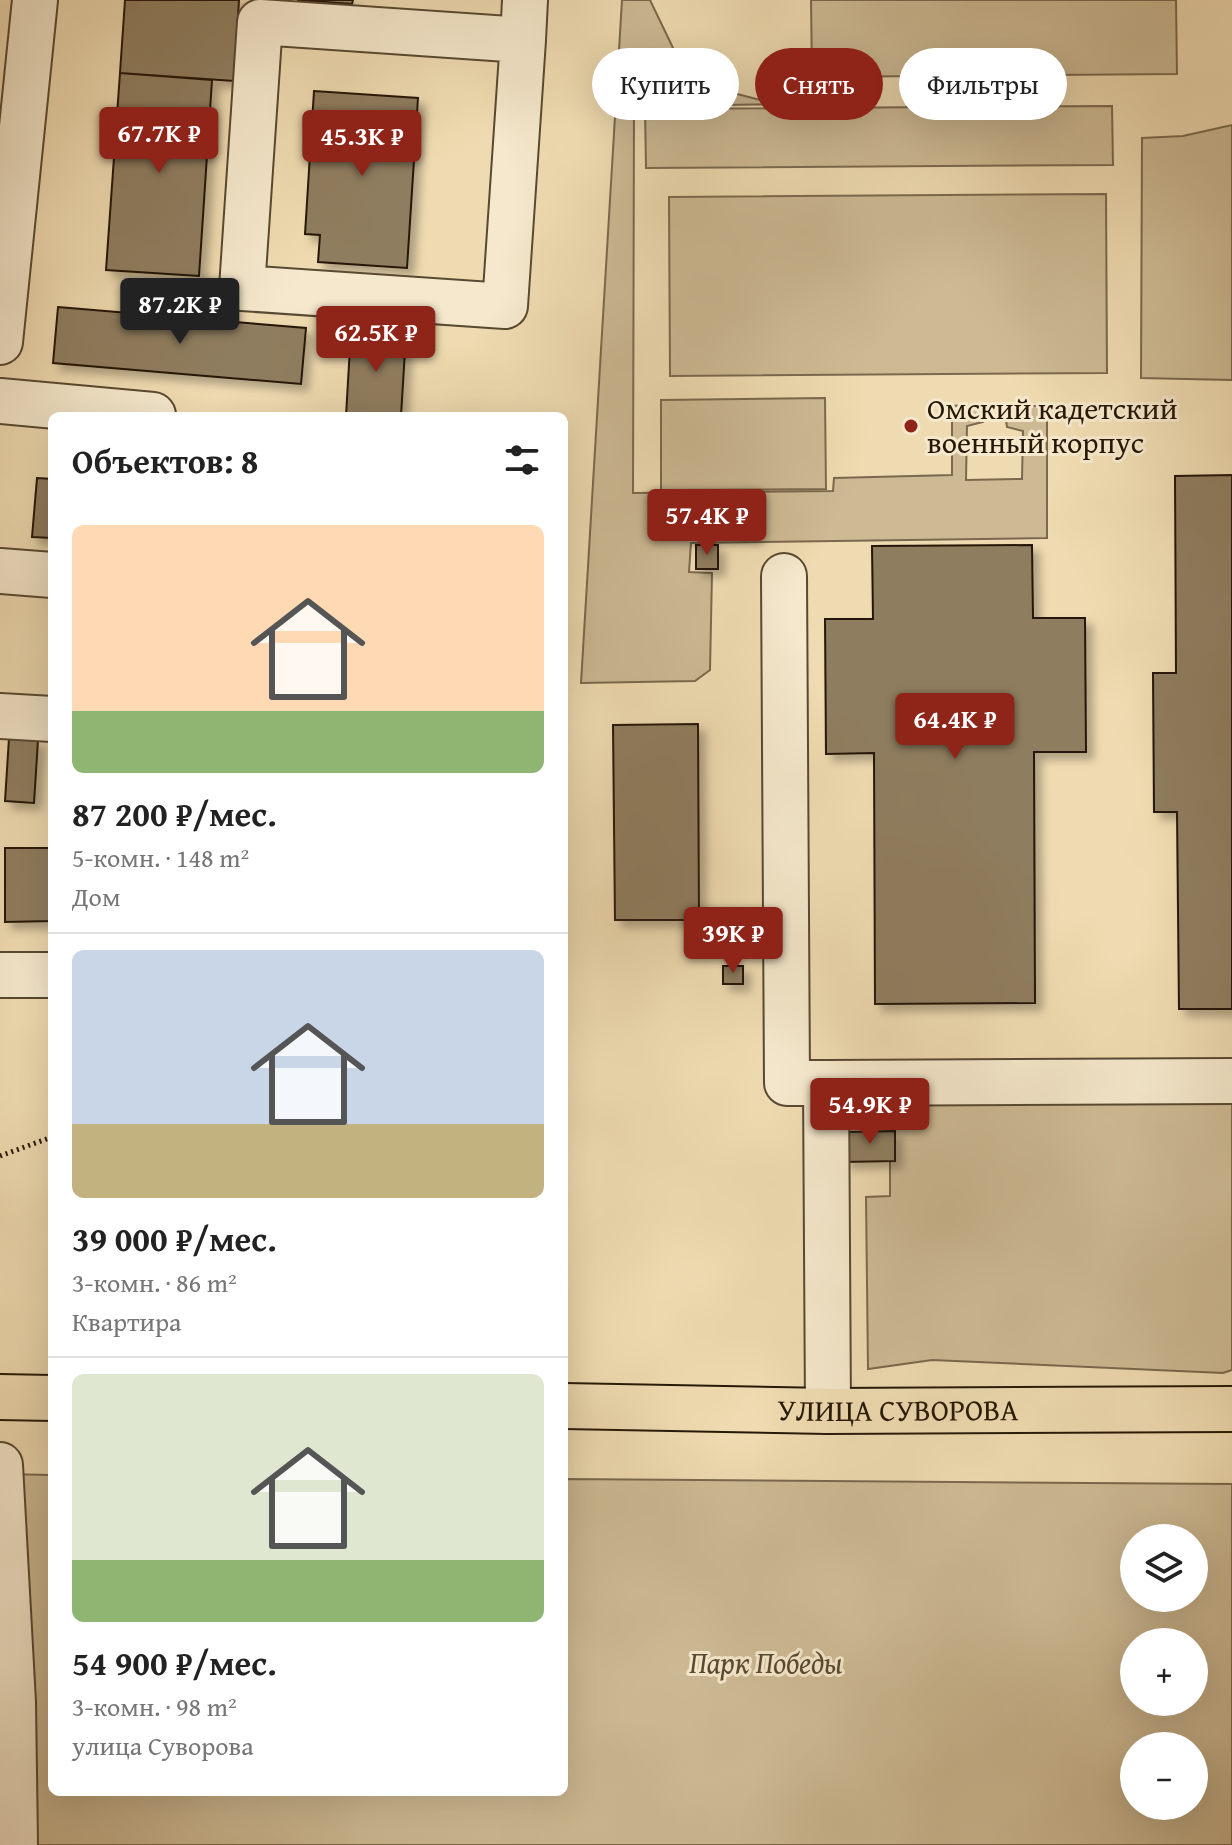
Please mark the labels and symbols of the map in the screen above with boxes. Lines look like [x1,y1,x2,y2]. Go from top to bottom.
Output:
pin: 67.7K ₽ [85,107,233,175]
pin: 45.3K ₽ [288,110,436,178]
pin: 87.2K ₽ [106,278,254,346]
pin: 62.5K ₽ [302,306,450,374]
place label: Омский кадетский военный корпус [927,386,1178,464]
marker: Омский кадетский военный корпус [902,417,920,435]
pin: 57.4K ₽ [633,489,781,557]
pin: 64.4K ₽ [881,693,1029,761]
pin: 39K ₽ [677,907,789,975]
pin: 54.9K ₽ [796,1078,944,1146]
street label: УЛИЦА СУВОРОВА [777,1387,1019,1432]
park label: Парк Победы [689,1640,843,1684]

